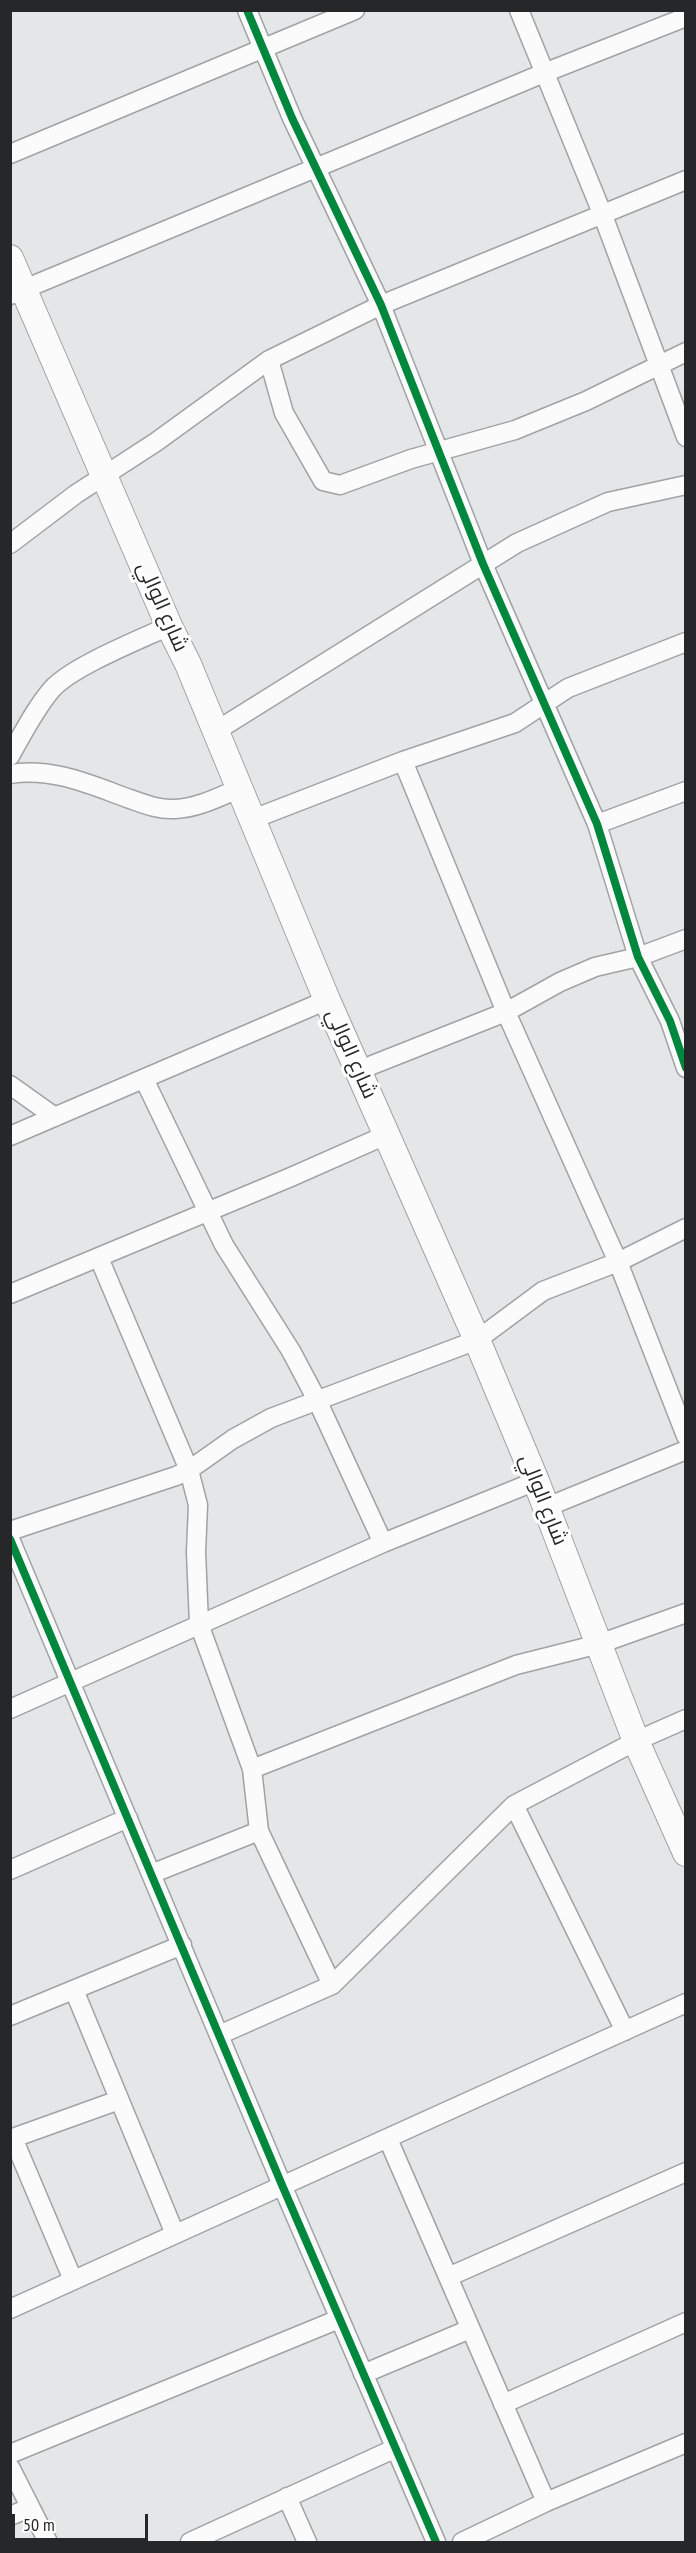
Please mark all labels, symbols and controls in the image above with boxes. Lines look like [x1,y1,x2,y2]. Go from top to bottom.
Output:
street label: شارع الوالي [131,558,193,656]
street label: شارع الوالي [320,1005,382,1103]
street label: شارع الوالي [513,1451,573,1549]
scale bar [15,2502,152,2540]
text: 50 m [23,2513,55,2536]

